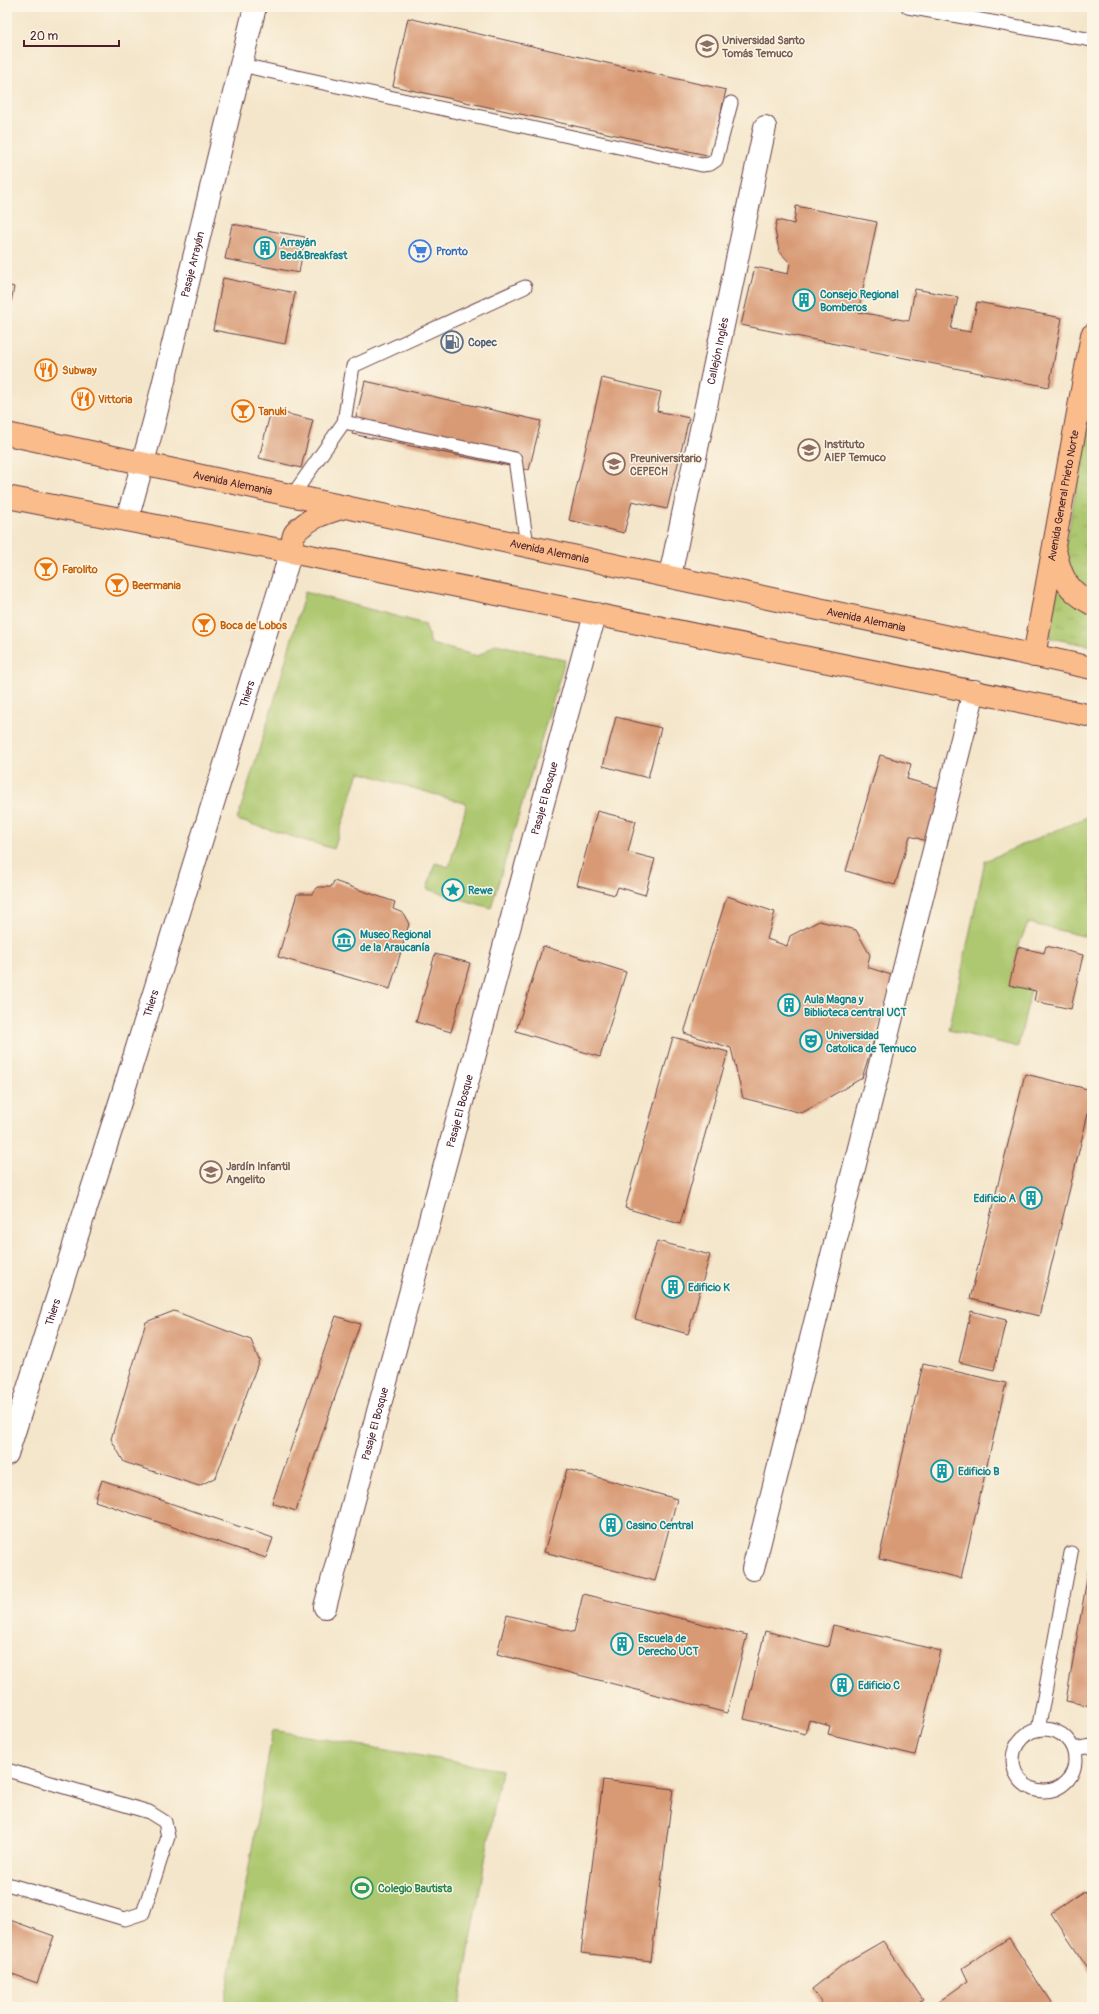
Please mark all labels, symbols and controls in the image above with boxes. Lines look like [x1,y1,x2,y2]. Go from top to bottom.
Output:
scale bar [24,22,119,48]
text: 20 m [30,29,59,44]
school or university icon: Universidad Santo Tomás Temuco [694,33,720,59]
place label: Universidad Santo Tomás Temuco [721,34,805,60]
street label: Pasaje Arrayán [179,230,207,299]
building icon: Arrayán Bed&Breakfast [252,235,278,261]
place label: Arrayán Bed&Breakfast [280,236,348,262]
supermarket icon: Pronto [407,238,433,264]
place label: Pronto [436,245,468,258]
building icon: Consejo Regional Bomberos [791,287,817,313]
place label: Consejo Regional Bomberos [820,288,899,314]
street label: Callejón Inglés [705,316,732,386]
fuel station icon: Copec [439,329,465,355]
place label: Copec [468,336,497,349]
restaurant icon: Subway [33,357,59,383]
place label: Subway [62,364,97,377]
restaurant icon: Vittoria [70,386,96,412]
place label: Vittoria [98,393,132,406]
bar icon: Tanuki [230,398,256,424]
place label: Tanuki [257,405,287,418]
street label: Avenida General Prieto Norte [1045,428,1082,562]
school or university icon: Instituto AIEP Temuco [796,437,822,463]
place label: Instituto AIEP Temuco [824,438,886,464]
school or university icon: Preuniversitario CEPECH [601,451,627,477]
place label: Preuniversitario CEPECH [630,452,702,478]
street label: Avenida Alemania [192,468,274,498]
street label: Avenida Alemania [509,537,590,566]
bar icon: Farolito [33,556,59,582]
place label: Farolito [62,563,98,576]
bar icon: Beermania [104,572,130,598]
place label: Beermania [132,579,181,592]
street label: Avenida Alemania [825,605,907,635]
bar icon: Boca de Lobos [191,612,217,638]
place label: Boca de Lobos [220,619,287,632]
street label: Thiers [237,679,258,709]
street label: Pasaje El Bosque [529,760,561,836]
place icon: Rewe [440,877,466,903]
place label: Rewe [468,884,493,897]
museum icon: Museo Regional de la Araucanía [331,927,357,953]
place label: Museo Regional de la Araucanía [360,928,432,954]
street label: Thiers [141,988,162,1019]
building icon: Aula Magna y Biblioteca central UCT [776,992,802,1018]
place label: Aula Magna y Biblioteca central UCT [804,993,907,1019]
theatre icon: Universidad Catolica de Temuco [798,1028,824,1054]
place label: Universidad Catolica de Temuco [826,1029,917,1055]
street label: Pasaje El Bosque [444,1073,476,1149]
school or university icon: Jardín Infantil Angelito [198,1159,224,1185]
place label: Jardín Infantil Angelito [226,1160,291,1186]
building icon: Edificio A [1018,1185,1044,1211]
place label: Edificio A [974,1192,1017,1205]
building icon: Edificio K [660,1274,686,1300]
place label: Edificio K [688,1281,730,1294]
street label: Thiers [43,1297,63,1327]
street label: Pasaje El Bosque [359,1385,391,1462]
building icon: Edificio B [929,1458,955,1484]
place label: Edificio B [958,1465,1000,1478]
building icon: Casino Central [598,1512,624,1538]
place label: Casino Central [626,1519,694,1532]
building icon: Escuela de Derecho UCT [609,1631,635,1657]
place label: Escuela de Derecho UCT [638,1632,700,1658]
building icon: Edificio C [829,1672,855,1698]
place label: Edificio C [858,1679,900,1692]
sports icon: Colegio Bautista [349,1875,375,1901]
place label: Colegio Bautista [378,1882,452,1895]

